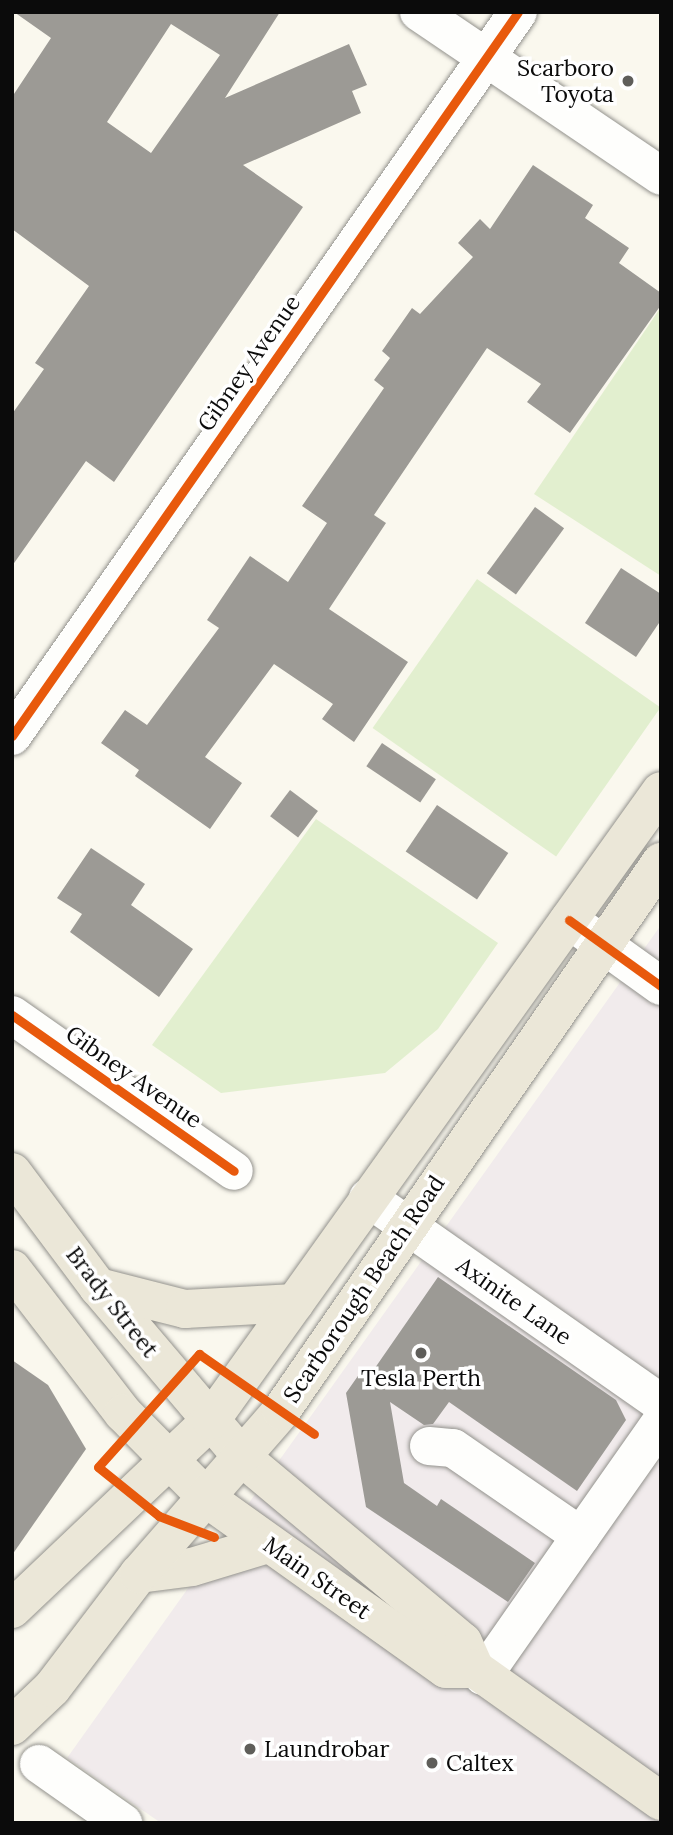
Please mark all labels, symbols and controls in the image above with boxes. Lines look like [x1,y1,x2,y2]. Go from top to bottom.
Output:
place label: Scarboro Toyota [517,54,614,108]
marker: Scarboro Toyota [620,73,636,89]
street label: Gibney Avenue [192,290,306,436]
street label: Gibney Avenue [61,1020,207,1134]
street label: Scarborough Beach Road [278,1170,450,1408]
street label: Brady Street [60,1241,164,1363]
street label: Axinite Lane [451,1251,577,1351]
marker: Tesla Perth [413,1345,429,1361]
place label: Tesla Perth [361,1364,481,1392]
street label: Main Street [258,1531,376,1625]
place label: Laundrobar [264,1735,389,1763]
marker: Laundrobar [242,1741,258,1757]
place label: Caltex [446,1749,514,1777]
marker: Caltex [424,1755,440,1771]

